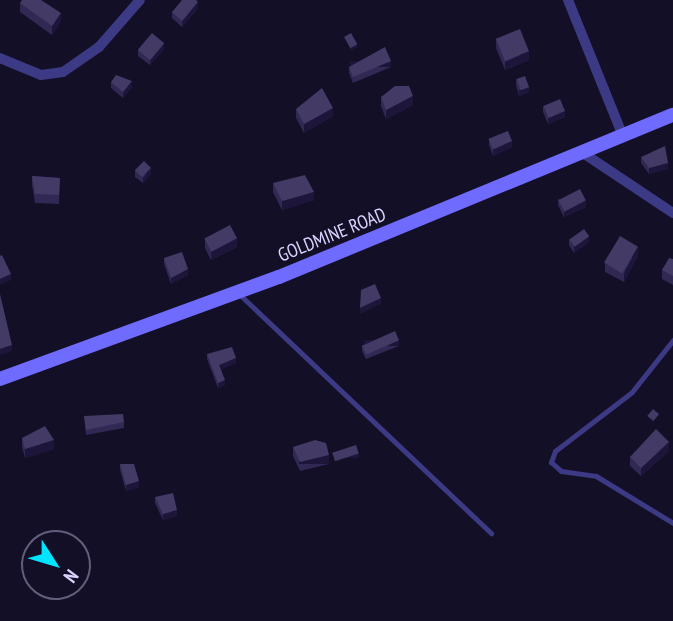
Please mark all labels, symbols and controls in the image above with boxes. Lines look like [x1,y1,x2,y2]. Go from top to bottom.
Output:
street label: GOLDMINE ROAD [275,203,389,267]
north arrow [21,530,91,600]
text: N [59,565,84,588]

